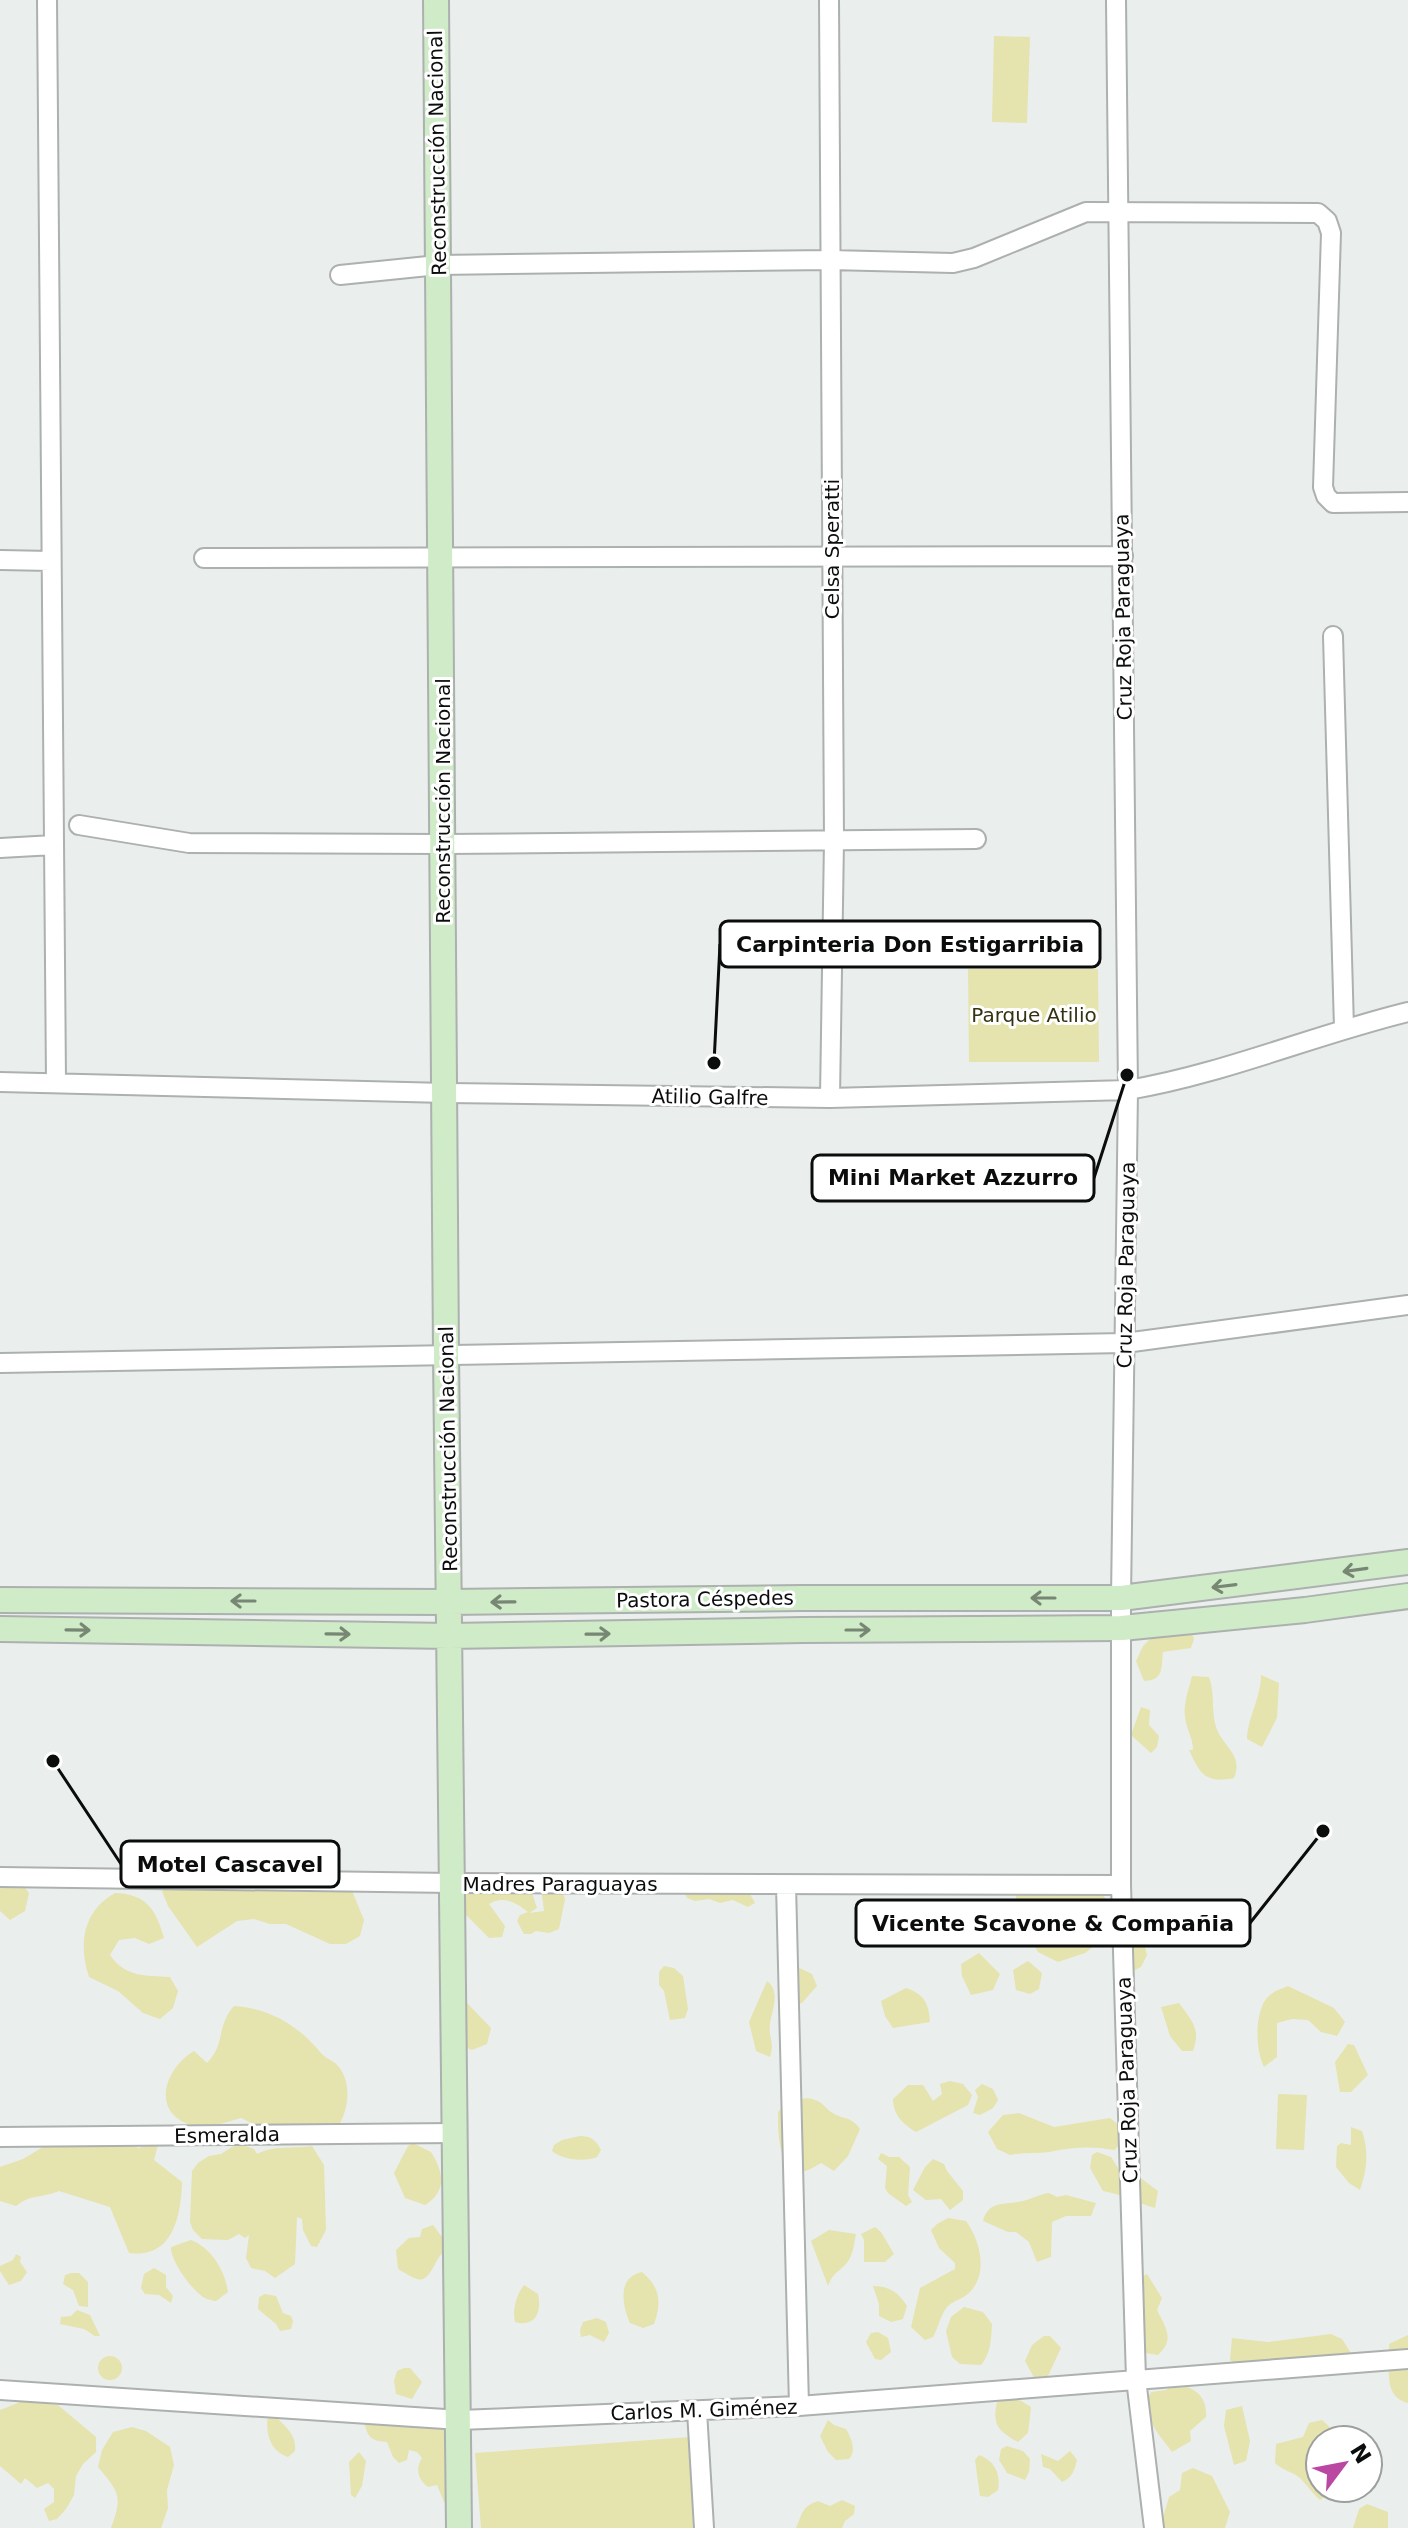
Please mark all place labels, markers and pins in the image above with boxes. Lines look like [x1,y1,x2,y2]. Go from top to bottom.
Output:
callout: Carpinteria Don Estigarribia [720,921,1100,967]
callout: Mini Market Azzurro [812,1155,1094,1201]
callout: Motel Cascavel [121,1841,339,1887]
callout: Vicente Scavone & Compañia [856,1900,1250,1946]

